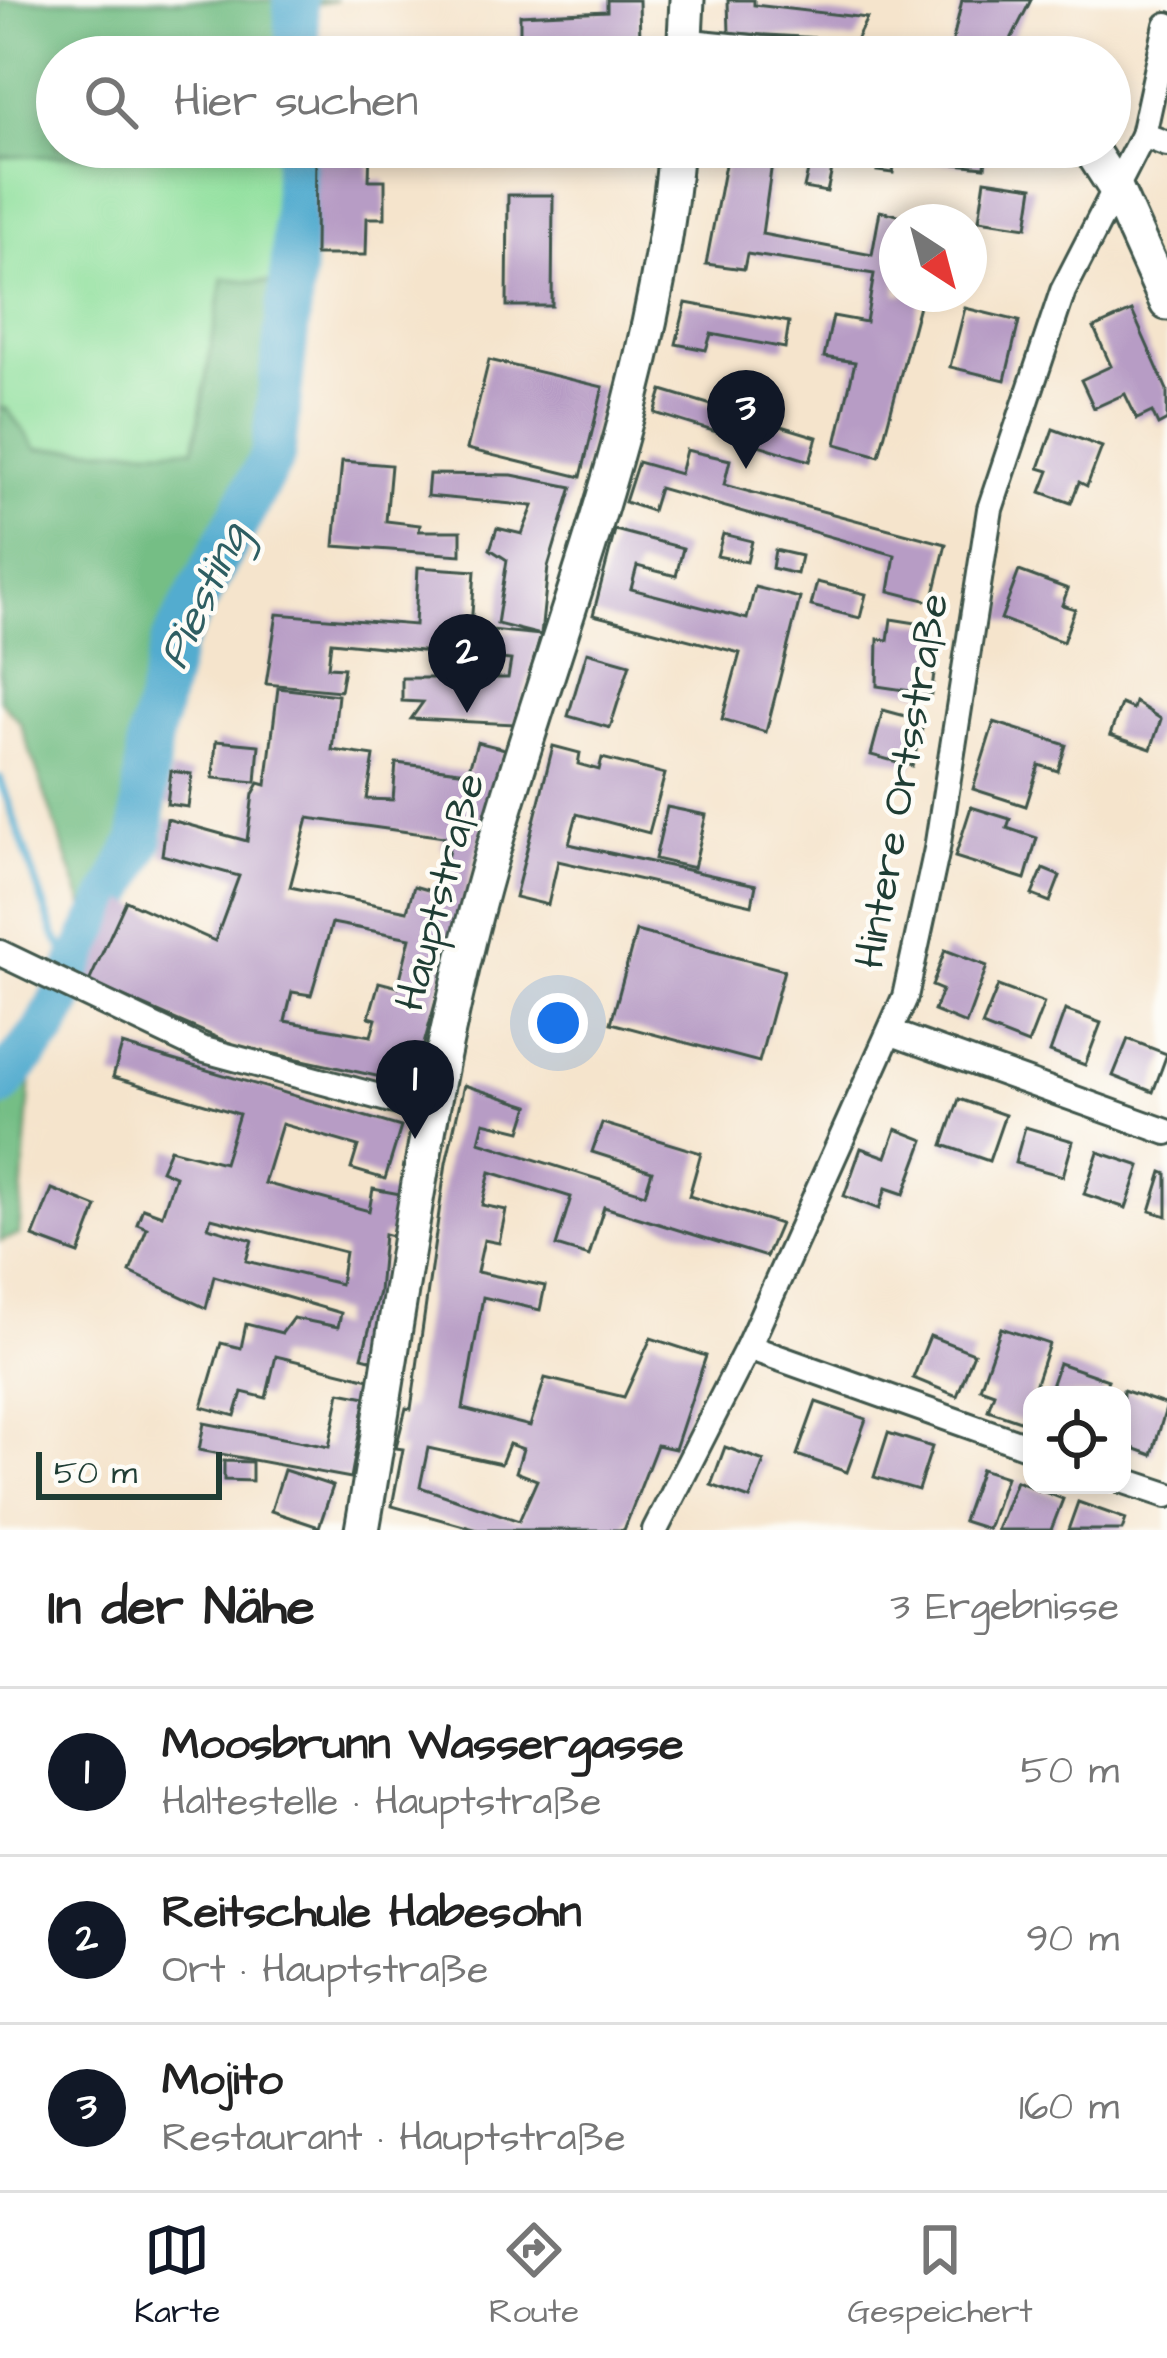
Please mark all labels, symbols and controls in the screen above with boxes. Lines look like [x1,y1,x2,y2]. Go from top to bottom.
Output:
search box [36,36,1131,168]
icon: search [78,69,144,135]
text: Hier suchen [174,71,418,133]
north arrow [879,204,987,312]
pin: 3 [707,370,785,469]
water label: Piesting [144,511,267,679]
street label: Hintere Ortsstraße [841,589,965,973]
pin: 2 [428,614,506,713]
street label: Hauptstraße [381,767,501,1017]
your location [528,993,588,1053]
pin: 1 [376,1040,454,1139]
map controls [1023,1386,1131,1494]
button: locate [1023,1386,1131,1494]
scale bar [36,1446,222,1499]
text: 50 m [54,1450,137,1496]
text: In der Nähe [48,1573,315,1644]
text: 3 Ergebnisse [890,1581,1119,1635]
text: Moosbrunn Wassergasse [162,1714,684,1776]
text: 1 [85,1745,90,1799]
text: 50 m [1021,1745,1119,1799]
text: Haltestelle · Hauptstraße [162,1776,601,1830]
text: Reitschule Habesohn [162,1882,582,1944]
text: 2 [76,1913,98,1967]
text: 90 m [1026,1913,1119,1967]
text: Ort · Hauptstraße [162,1944,488,1998]
text: Mojito [162,2050,283,2112]
text: 3 [77,2081,97,2135]
text: 160 m [1019,2081,1119,2135]
text: Restaurant · Hauptstraße [162,2112,626,2166]
tab: Karte [134,2217,220,2335]
tab: Route [489,2217,579,2335]
tab: Gespeichert [848,2217,1033,2335]

